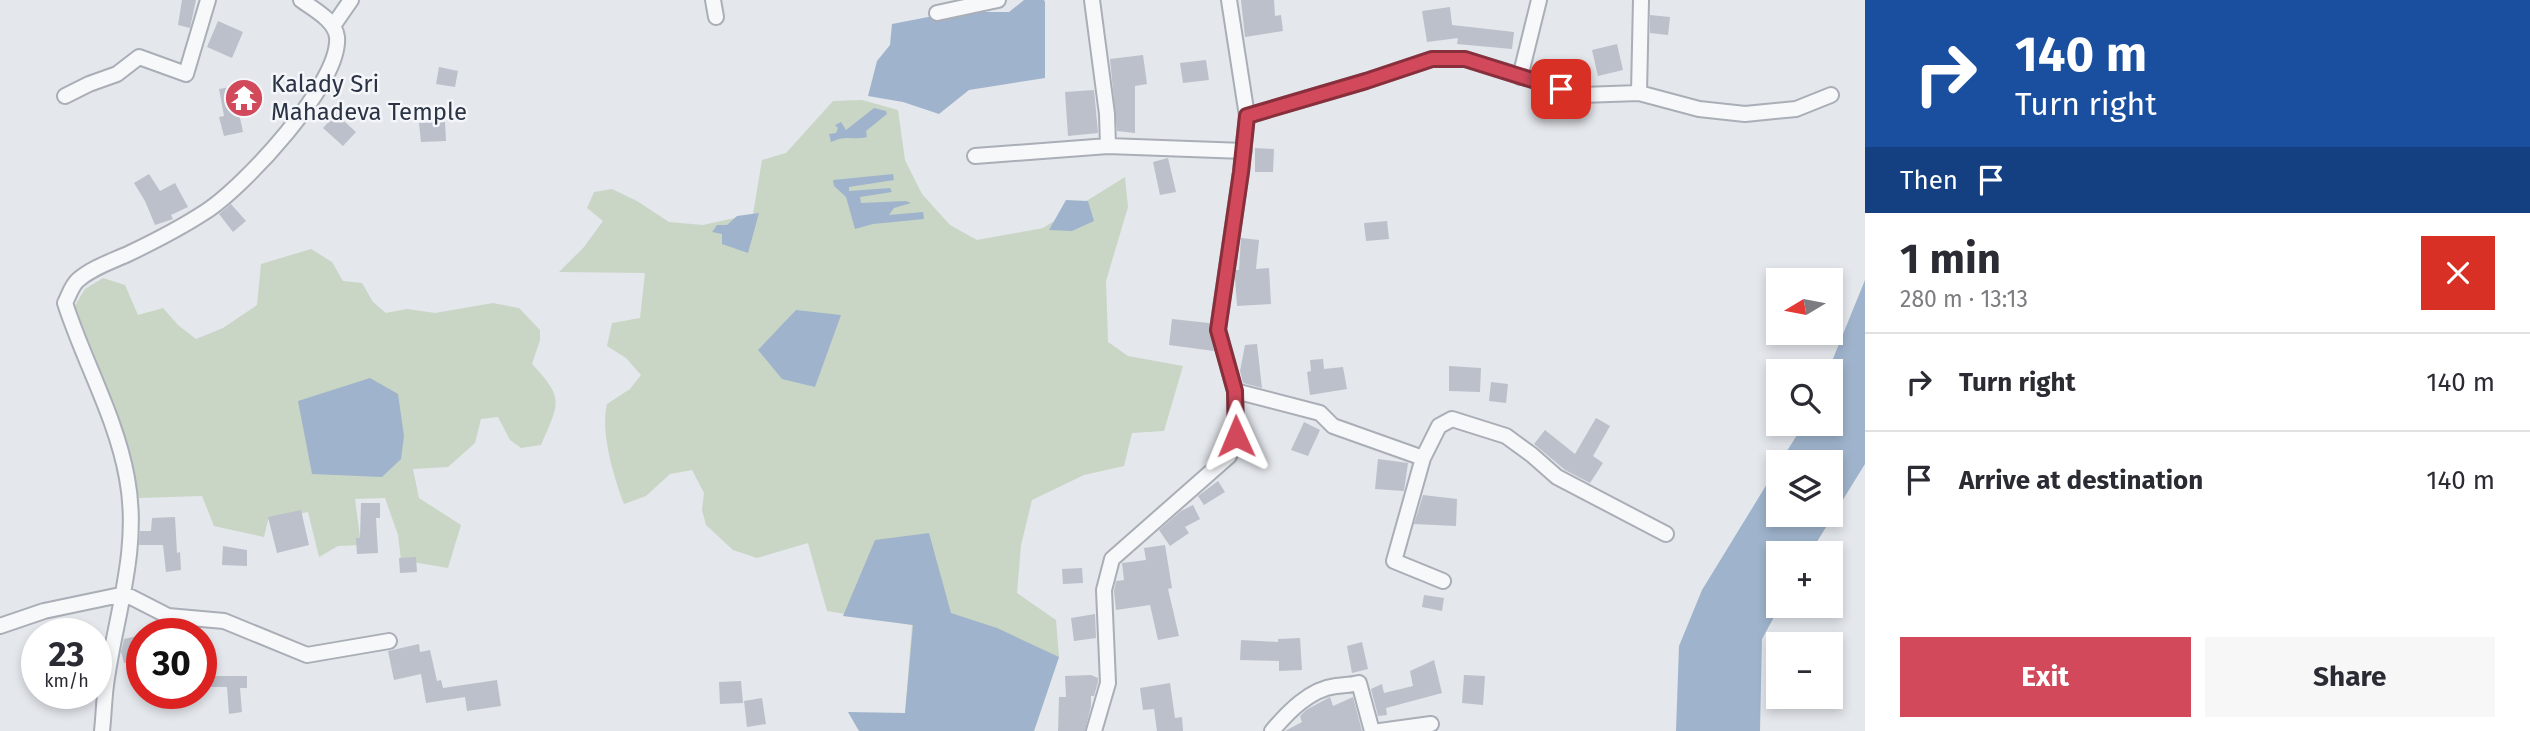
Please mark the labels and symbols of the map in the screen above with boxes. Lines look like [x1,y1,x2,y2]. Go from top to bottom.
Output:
pin [1531,59,1591,119]
place label: Kalady Sri Mahadeva Temple [271,70,467,126]
temple icon: Kalady Sri Mahadeva Temple [223,77,265,119]
north arrow [1766,268,1843,345]
position arrow [1199,399,1273,473]
speed limit sign: 30 [126,618,217,709]

